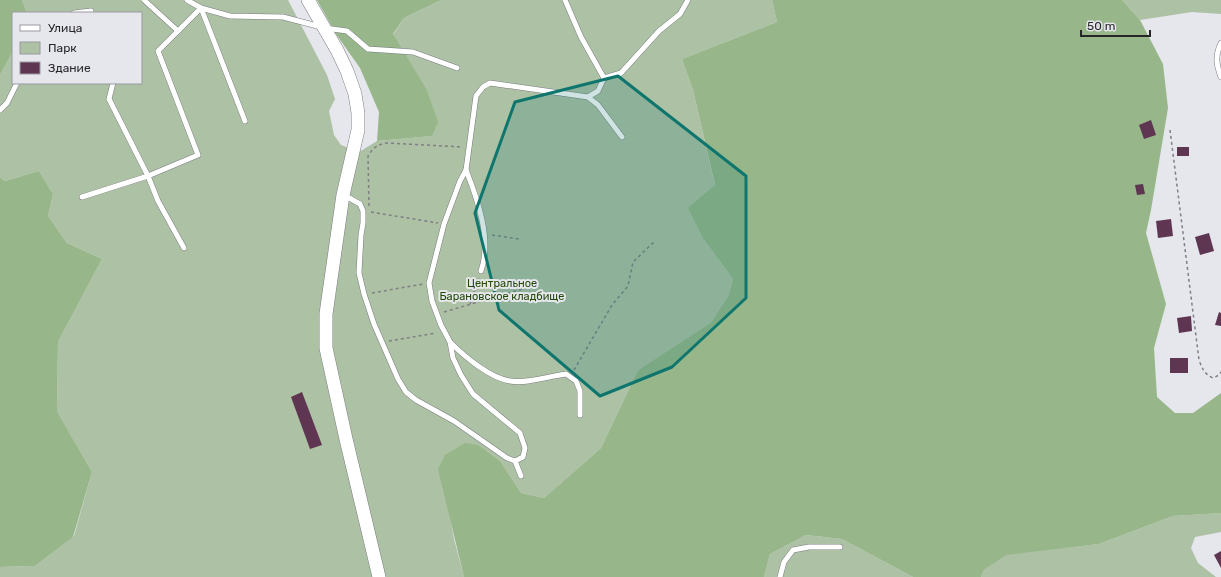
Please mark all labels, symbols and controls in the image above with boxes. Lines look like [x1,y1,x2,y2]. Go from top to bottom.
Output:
legend [12,12,142,84]
scale bar [1081,12,1150,38]
text: 50 m [1087,19,1115,33]
text: Улица [48,21,82,35]
text: Парк [48,41,77,55]
text: Здание [48,61,91,75]
park label: Центральное Барановское кладбище [440,277,564,303]

